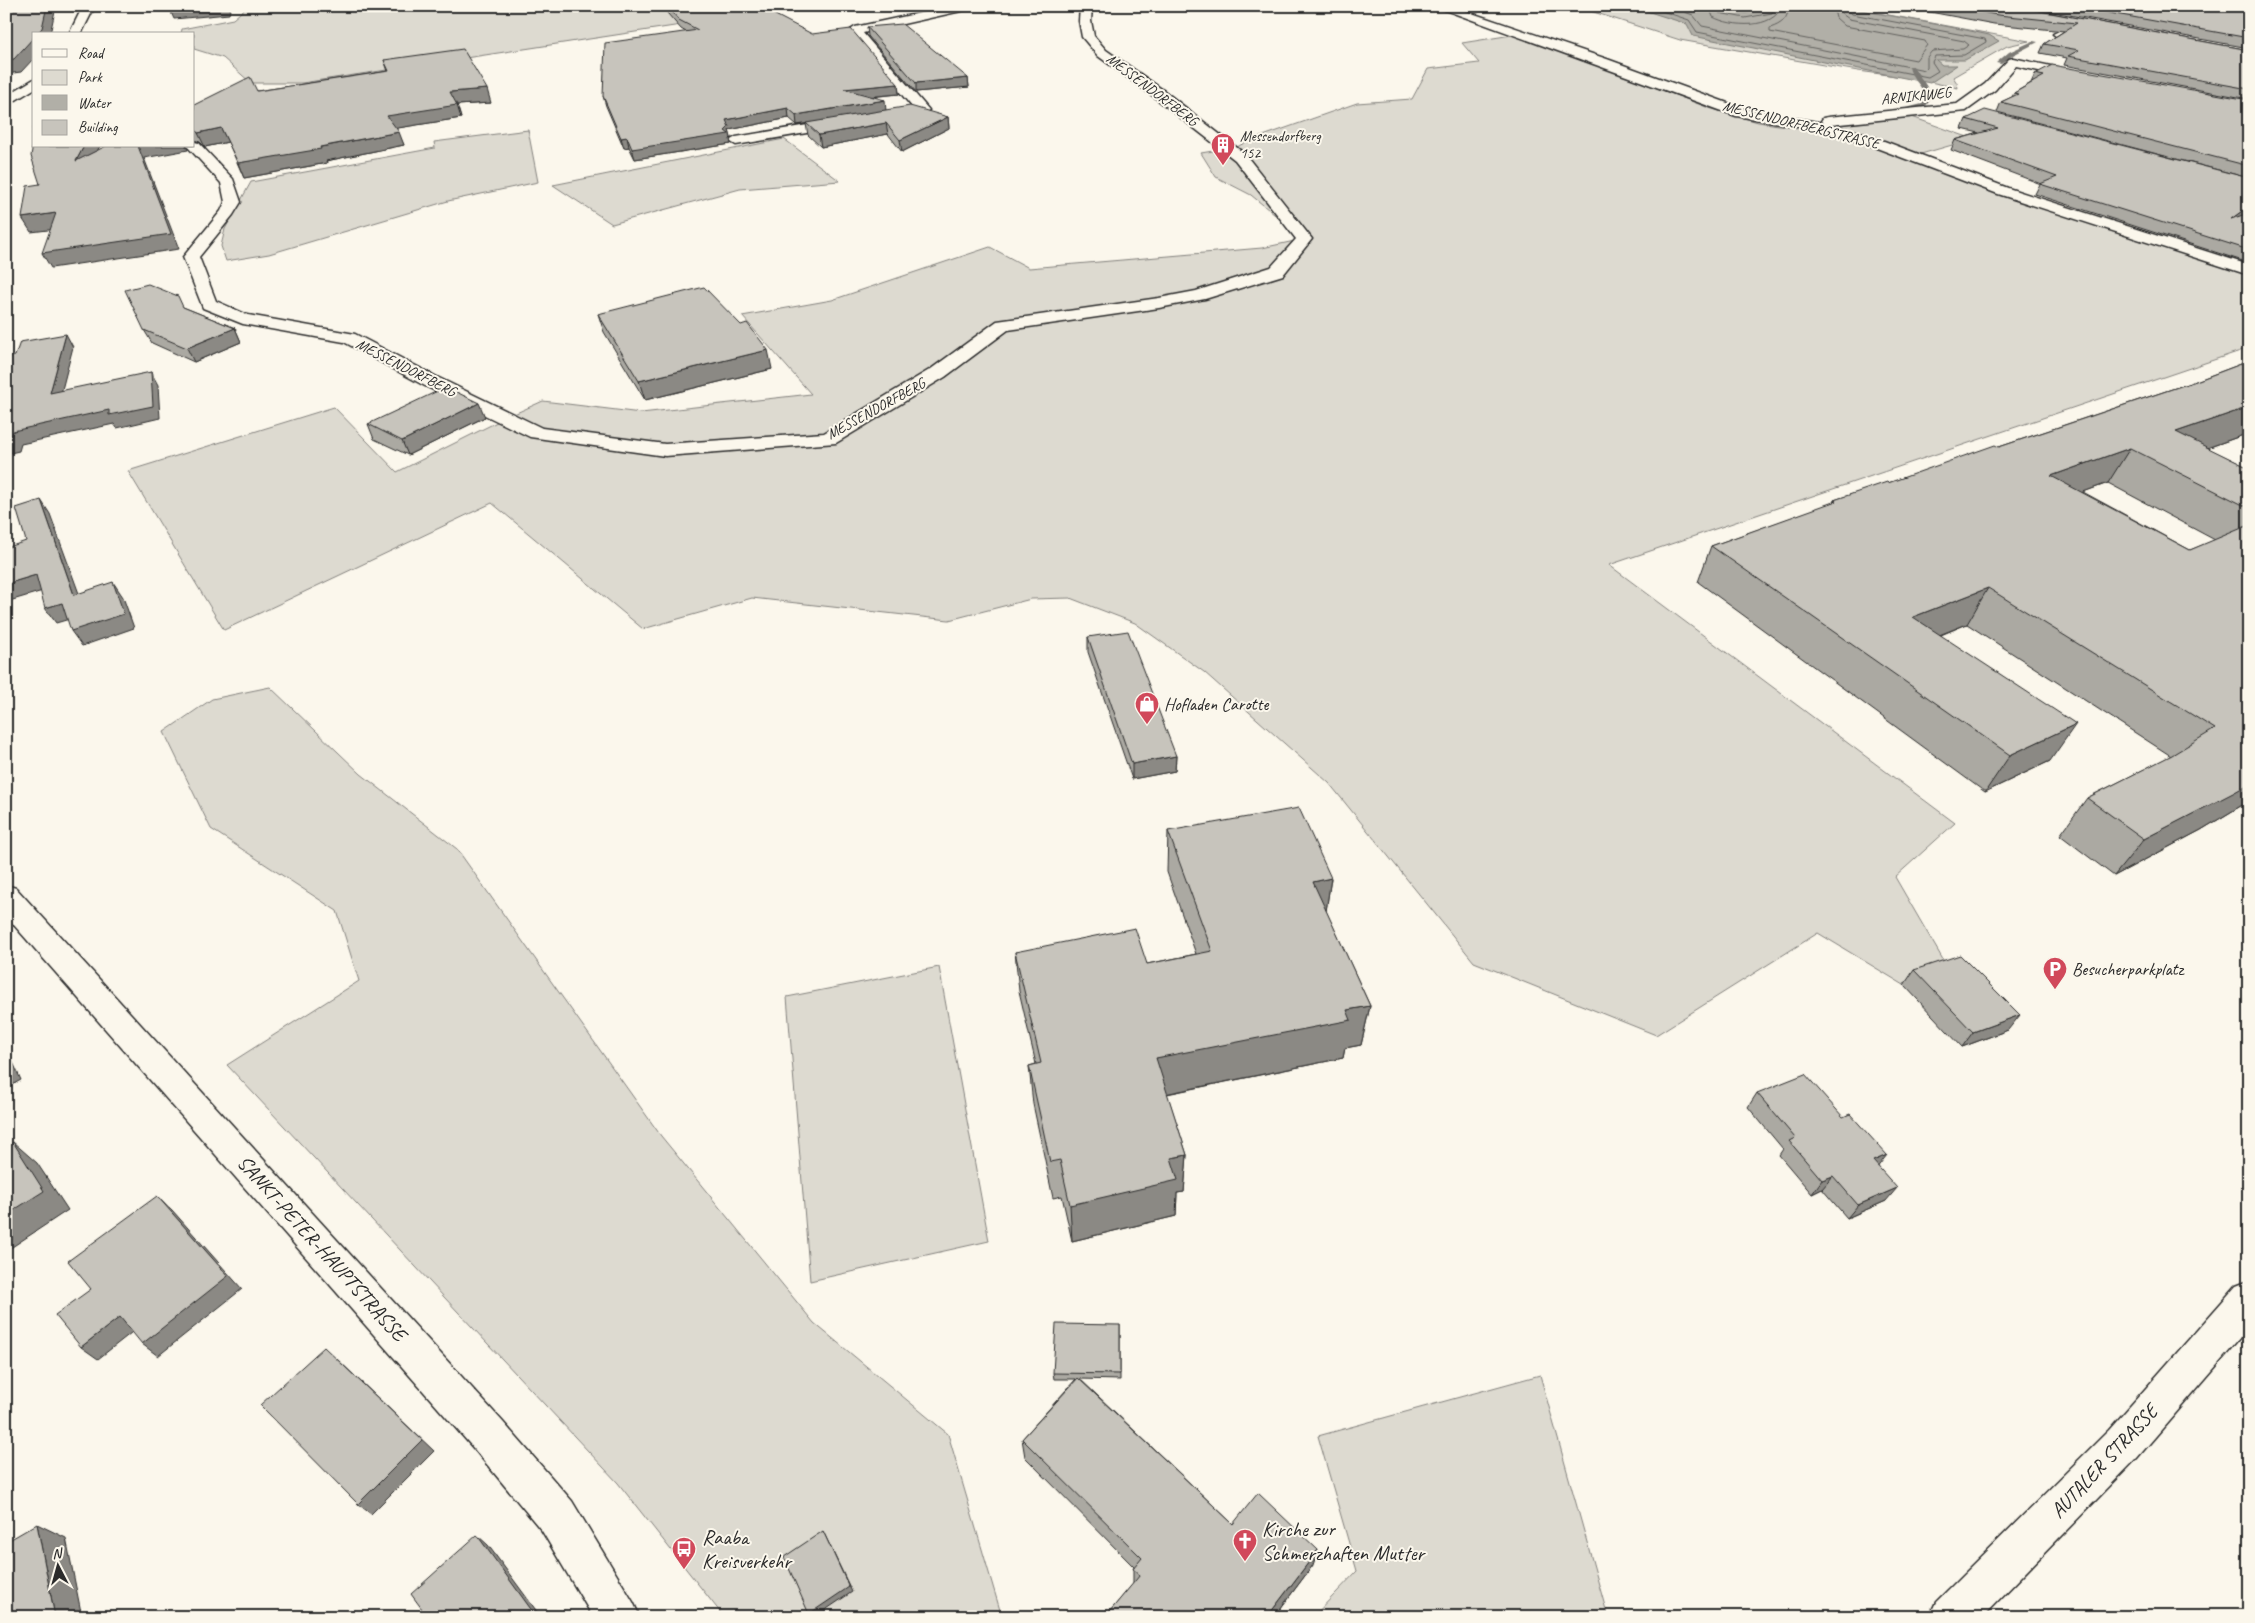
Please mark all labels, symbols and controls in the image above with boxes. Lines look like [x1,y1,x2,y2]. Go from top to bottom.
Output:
legend [32,32,195,148]
text: Road [78,44,105,63]
street label: MESSENDORFBERG [1102,49,1203,132]
text: Park [78,68,103,87]
street label: ARNIKAWEG [1880,83,1954,109]
text: Water [78,94,112,113]
street label: MESSENDORFBERGSTRASSE [1721,96,1883,154]
text: Building [78,118,118,137]
place label: Messendorfberg 152 [1240,127,1322,163]
building icon: Messendorfberg 152 [1210,132,1236,166]
street label: MESSENDORFBERG [353,335,461,402]
street label: MESSENDORFBERG [823,373,930,444]
shop icon: Hofladen Carotte [1134,691,1160,725]
place label: Hofladen Carotte [1164,693,1269,715]
parking icon: Besucherparkplatz [2042,956,2068,990]
place label: Besucherparkplatz [2072,958,2186,980]
street label: SANKT-PETER-HAUPTSTRASSE [232,1150,414,1348]
street label: AUTALER STRASSE [2045,1397,2165,1523]
place label: Kirche zur Schmerzhaften Mutter [1262,1516,1426,1566]
place label: Raaba Kreisverkehr [702,1524,793,1574]
church icon: Kirche zur Schmerzhaften Mutter [1232,1528,1258,1562]
bus stop icon: Raaba Kreisverkehr [671,1536,697,1570]
north arrow [32,1540,82,1590]
text: N [51,1544,64,1562]

